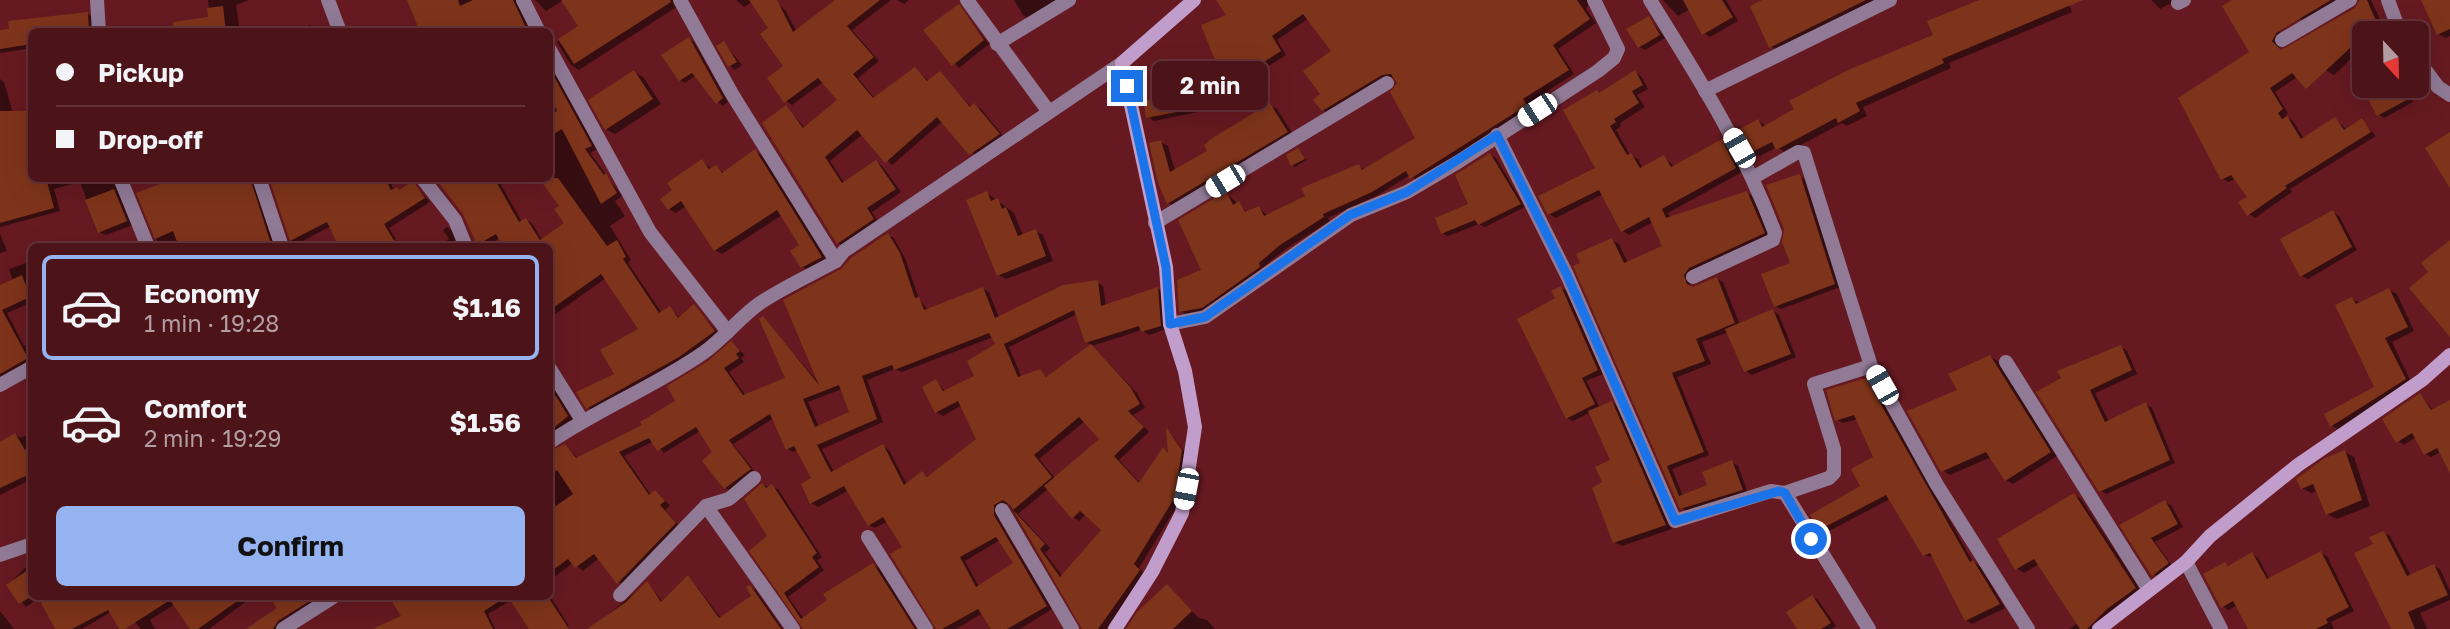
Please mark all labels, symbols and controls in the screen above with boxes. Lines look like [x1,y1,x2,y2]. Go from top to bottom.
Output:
north arrow [2352,21,2429,98]
map controls [2352,21,2429,98]
text: Pickup [98,57,184,88]
callout: 2 min [1152,62,1267,110]
route end [1111,70,1143,102]
text: 2 min [1180,71,1240,99]
car [1514,90,1561,130]
text: Drop-off [98,124,203,155]
car [1720,125,1759,171]
car [1202,161,1249,201]
icon: car [60,276,123,339]
text: Economy [144,278,260,309]
text: $1.16 [452,292,521,323]
text: 1 min · 19:28 [144,309,279,337]
car [1863,362,1902,408]
icon: car [60,391,123,454]
text: Comfort [144,393,247,424]
text: $1.56 [449,407,521,438]
text: 2 min · 19:29 [144,424,281,452]
car [1172,466,1201,512]
button: Confirm [56,506,525,586]
route start [1795,523,1827,555]

